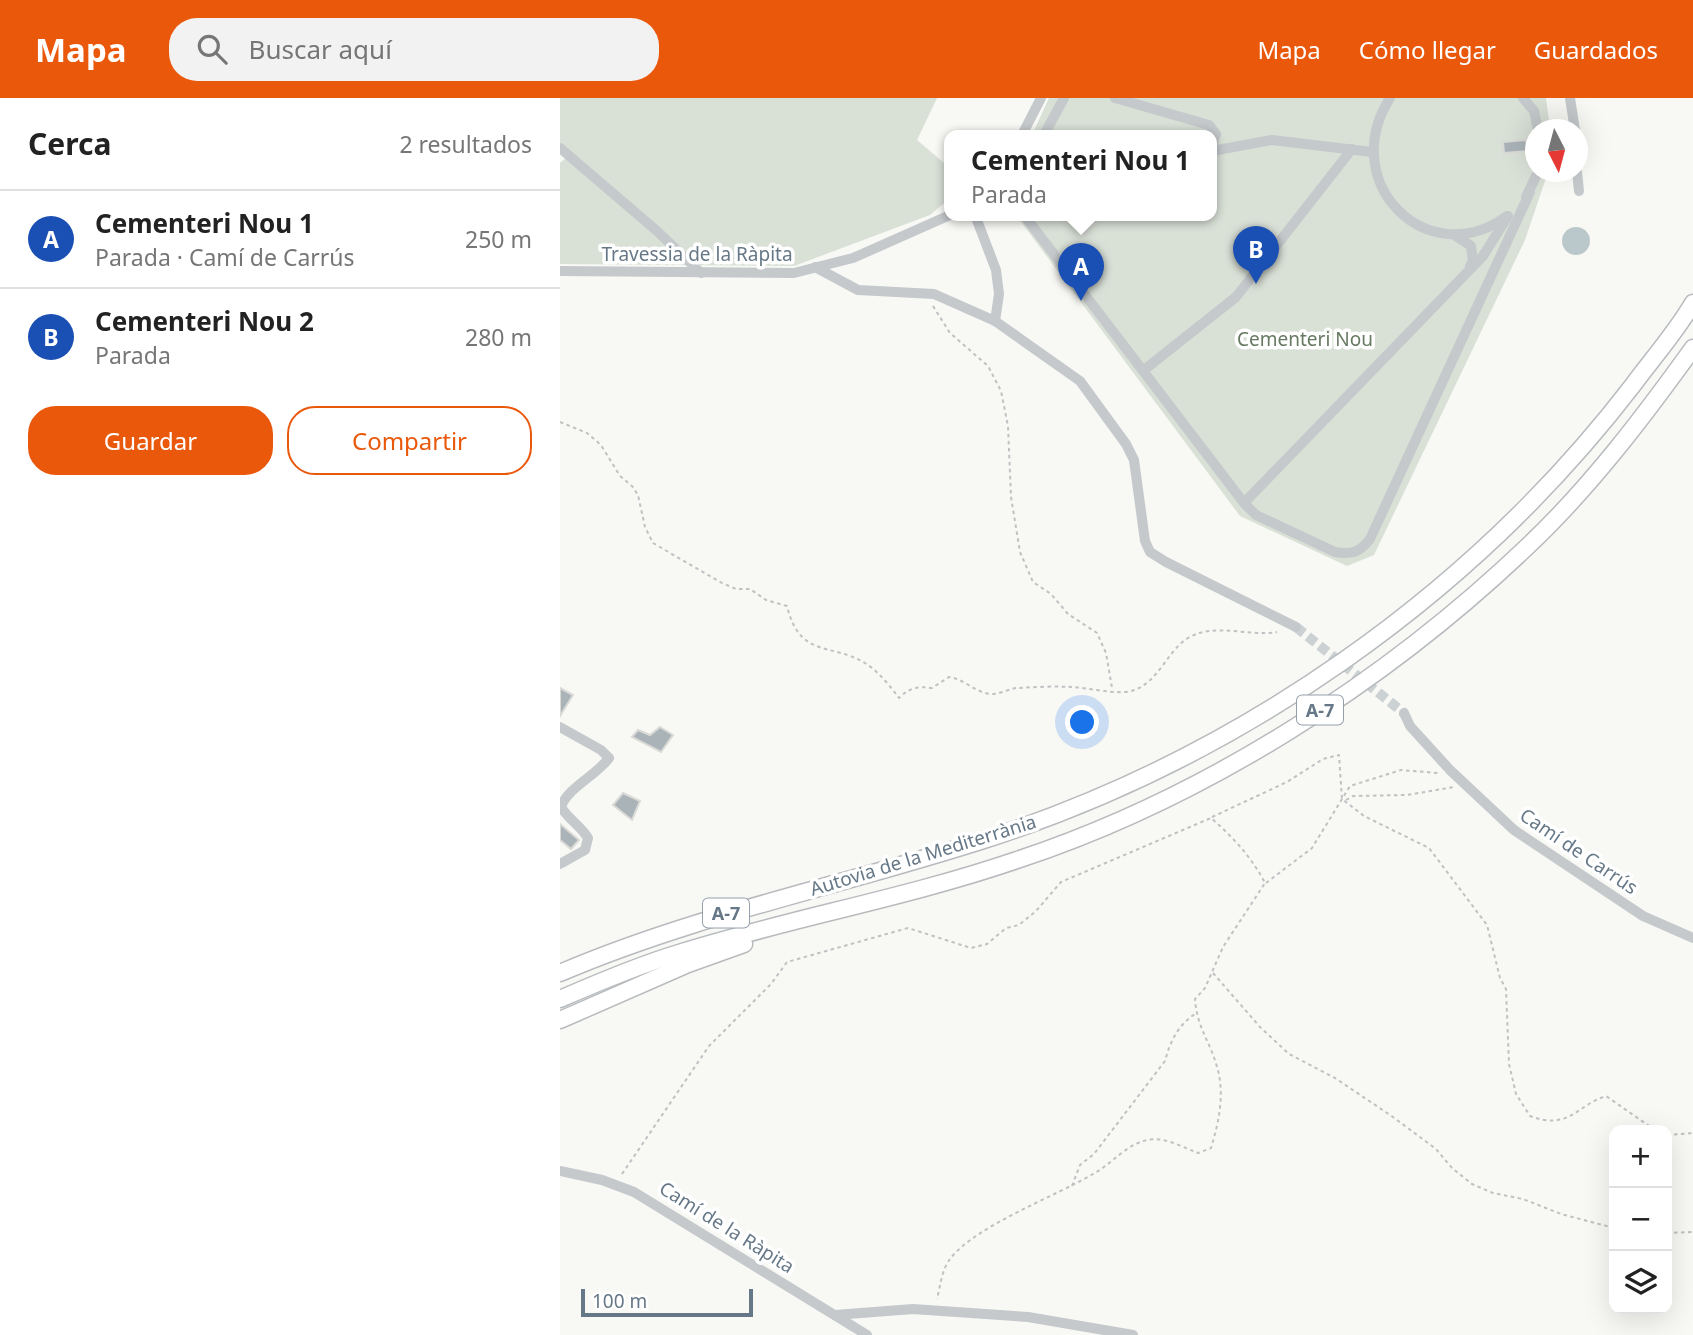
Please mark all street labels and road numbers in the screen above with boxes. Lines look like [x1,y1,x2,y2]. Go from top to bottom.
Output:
street label: Travessia de la Ràpita [601,241,793,267]
road number: A-7 [1297,696,1343,724]
street label: Camí de Carrús [1515,802,1643,900]
street label: Autovia de la Mediterrània [807,808,1039,902]
road number: A-7 [703,898,749,928]
street label: Camí de la Ràpita [655,1175,799,1279]

